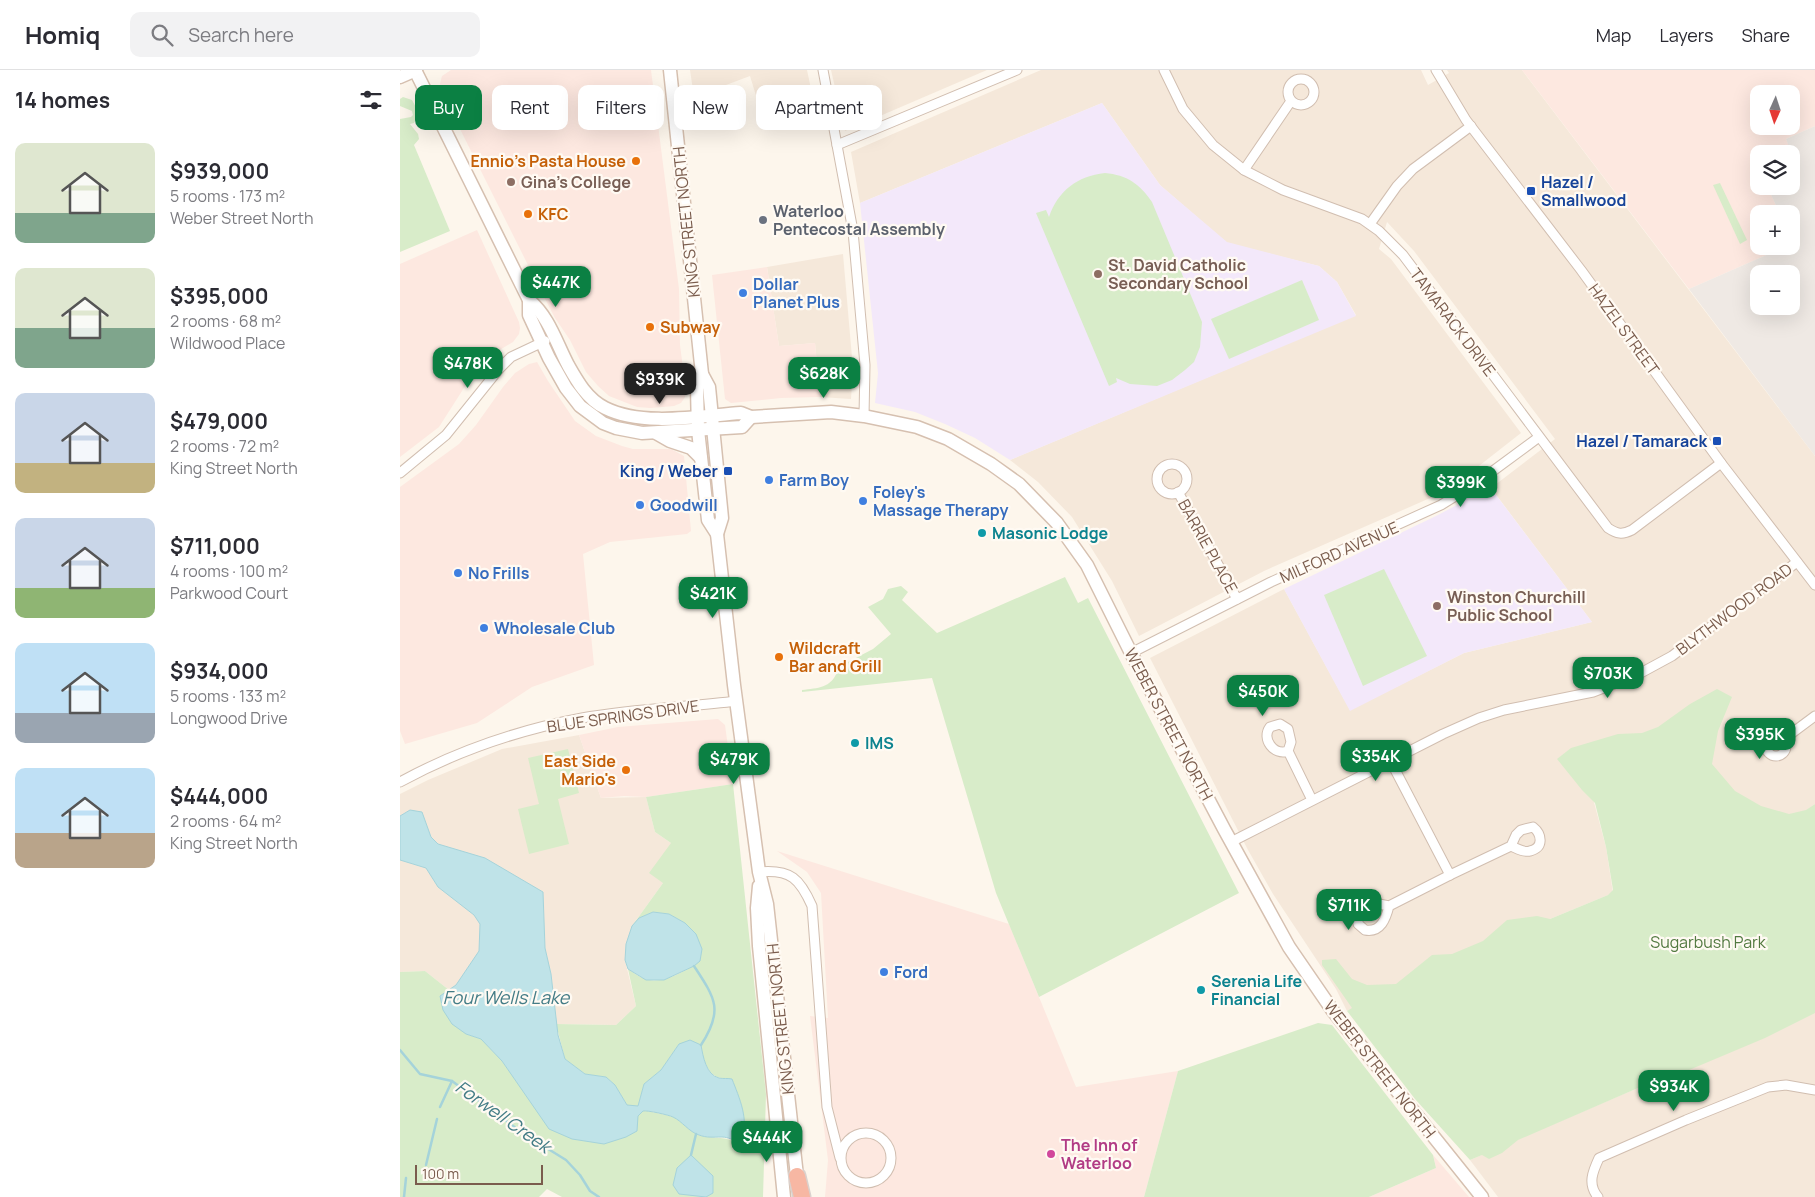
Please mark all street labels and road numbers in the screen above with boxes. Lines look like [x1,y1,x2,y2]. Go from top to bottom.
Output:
street label: KING STREET NORTH [667,145,705,299]
street label: TAMARACK DRIVE [1405,263,1501,381]
street label: HAZEL STREET [1583,279,1665,379]
street label: BARRIE PLACE [1173,495,1243,597]
street label: MILFORD AVENUE [1276,516,1402,588]
street label: BLYTHWOOD ROAD [1671,558,1797,660]
street label: WEBER STREET NORTH [1120,644,1218,804]
street label: BLUE SPRINGS DRIVE [545,694,701,738]
street label: KING STREET NORTH [761,942,799,1096]
street label: WEBER STREET NORTH [1319,995,1441,1143]

